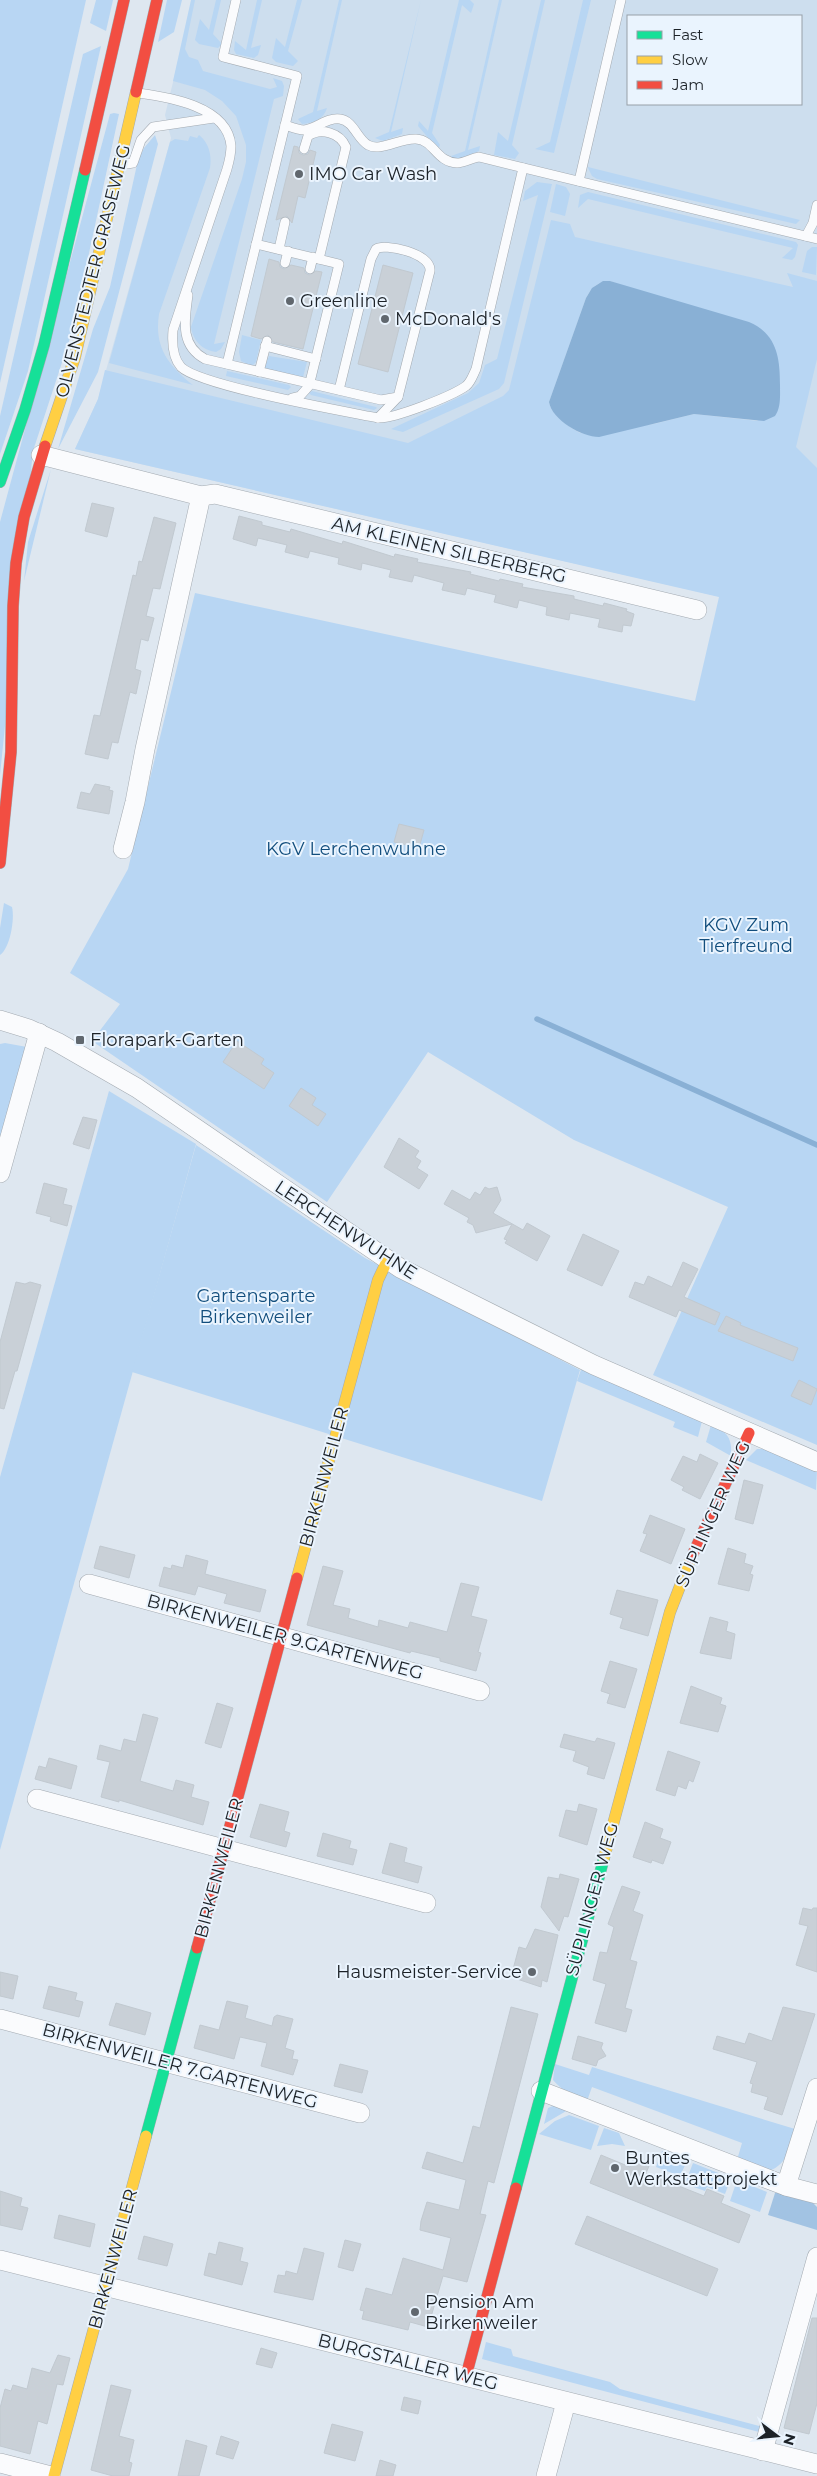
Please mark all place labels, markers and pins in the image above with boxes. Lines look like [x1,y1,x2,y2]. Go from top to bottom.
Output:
place label: IMO Car Wash [309,163,437,185]
marker: IMO Car Wash [293,168,305,180]
place label: Greenline [300,290,388,312]
marker: Greenline [284,295,296,307]
place label: McDonald's [395,308,501,330]
marker: McDonald's [379,313,391,325]
place label: Florapark-Garten [90,1029,244,1051]
marker: Florapark-Garten [74,1034,86,1046]
place label: Hausmeister-Service [336,1961,522,1983]
marker: Hausmeister-Service [526,1966,538,1978]
place label: Buntes Werkstattprojekt [625,2147,777,2190]
marker: Buntes Werkstattprojekt [609,2162,621,2174]
place label: Pension Am Birkenweiler [425,2291,538,2334]
marker: Pension Am Birkenweiler [409,2306,421,2318]

